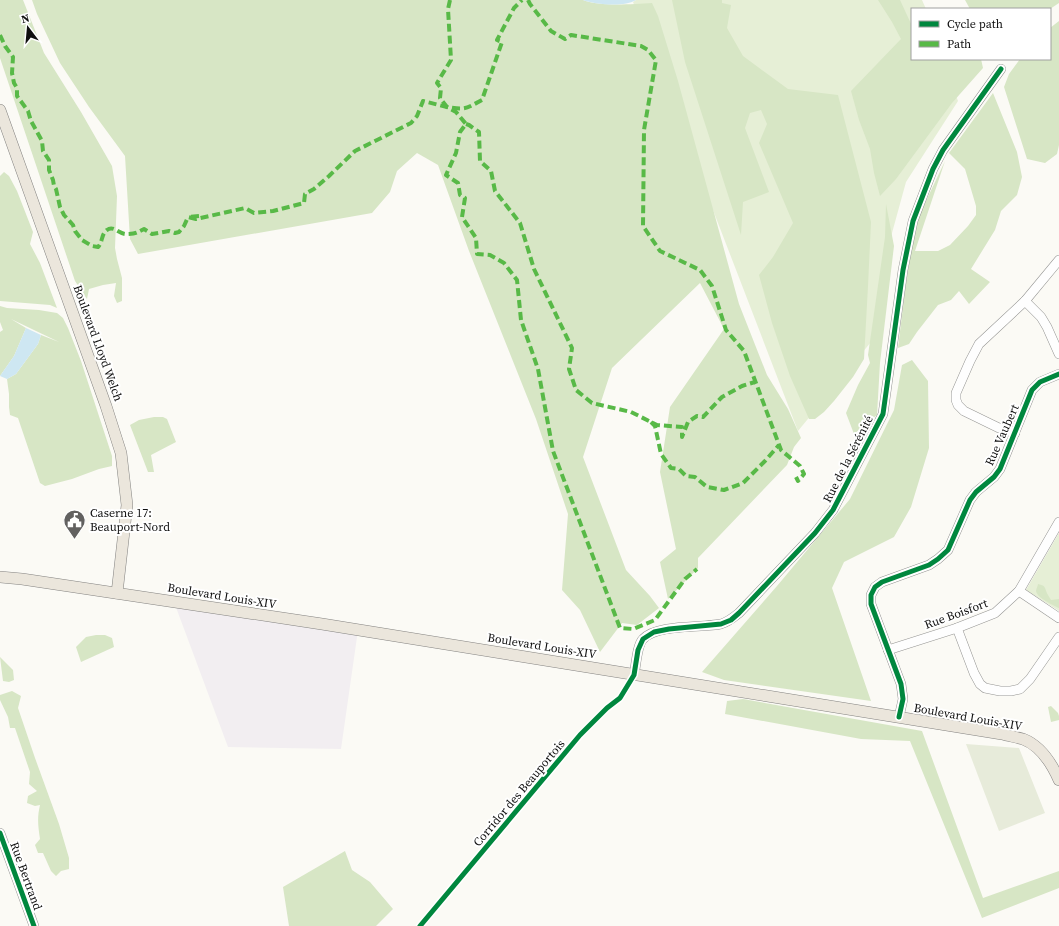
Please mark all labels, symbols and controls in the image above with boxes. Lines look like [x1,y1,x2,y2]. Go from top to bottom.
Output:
north arrow [8,8,48,48]
legend [911,8,1051,60]
text: N [19,11,31,27]
text: Cycle path [947,16,1003,32]
text: Path [947,36,971,52]
street label: Boulevard Lloyd Welch [70,283,126,403]
street label: Rue Vaubert [981,402,1023,468]
street label: Rue de la Sérénité [819,413,877,505]
place label: Caserne 17: Beauport-Nord [90,505,170,535]
public building icon: Caserne 17: Beauport-Nord [61,507,87,540]
street label: Boulevard Louis-XIV [166,579,278,613]
street label: Rue Boisfort [922,595,990,633]
street label: Boulevard Louis-XIV [486,629,598,663]
street label: Boulevard Louis-XIV [912,700,1024,734]
street label: Corridor des Beauportois [470,736,568,850]
street label: Rue Bertrand [6,840,46,912]

